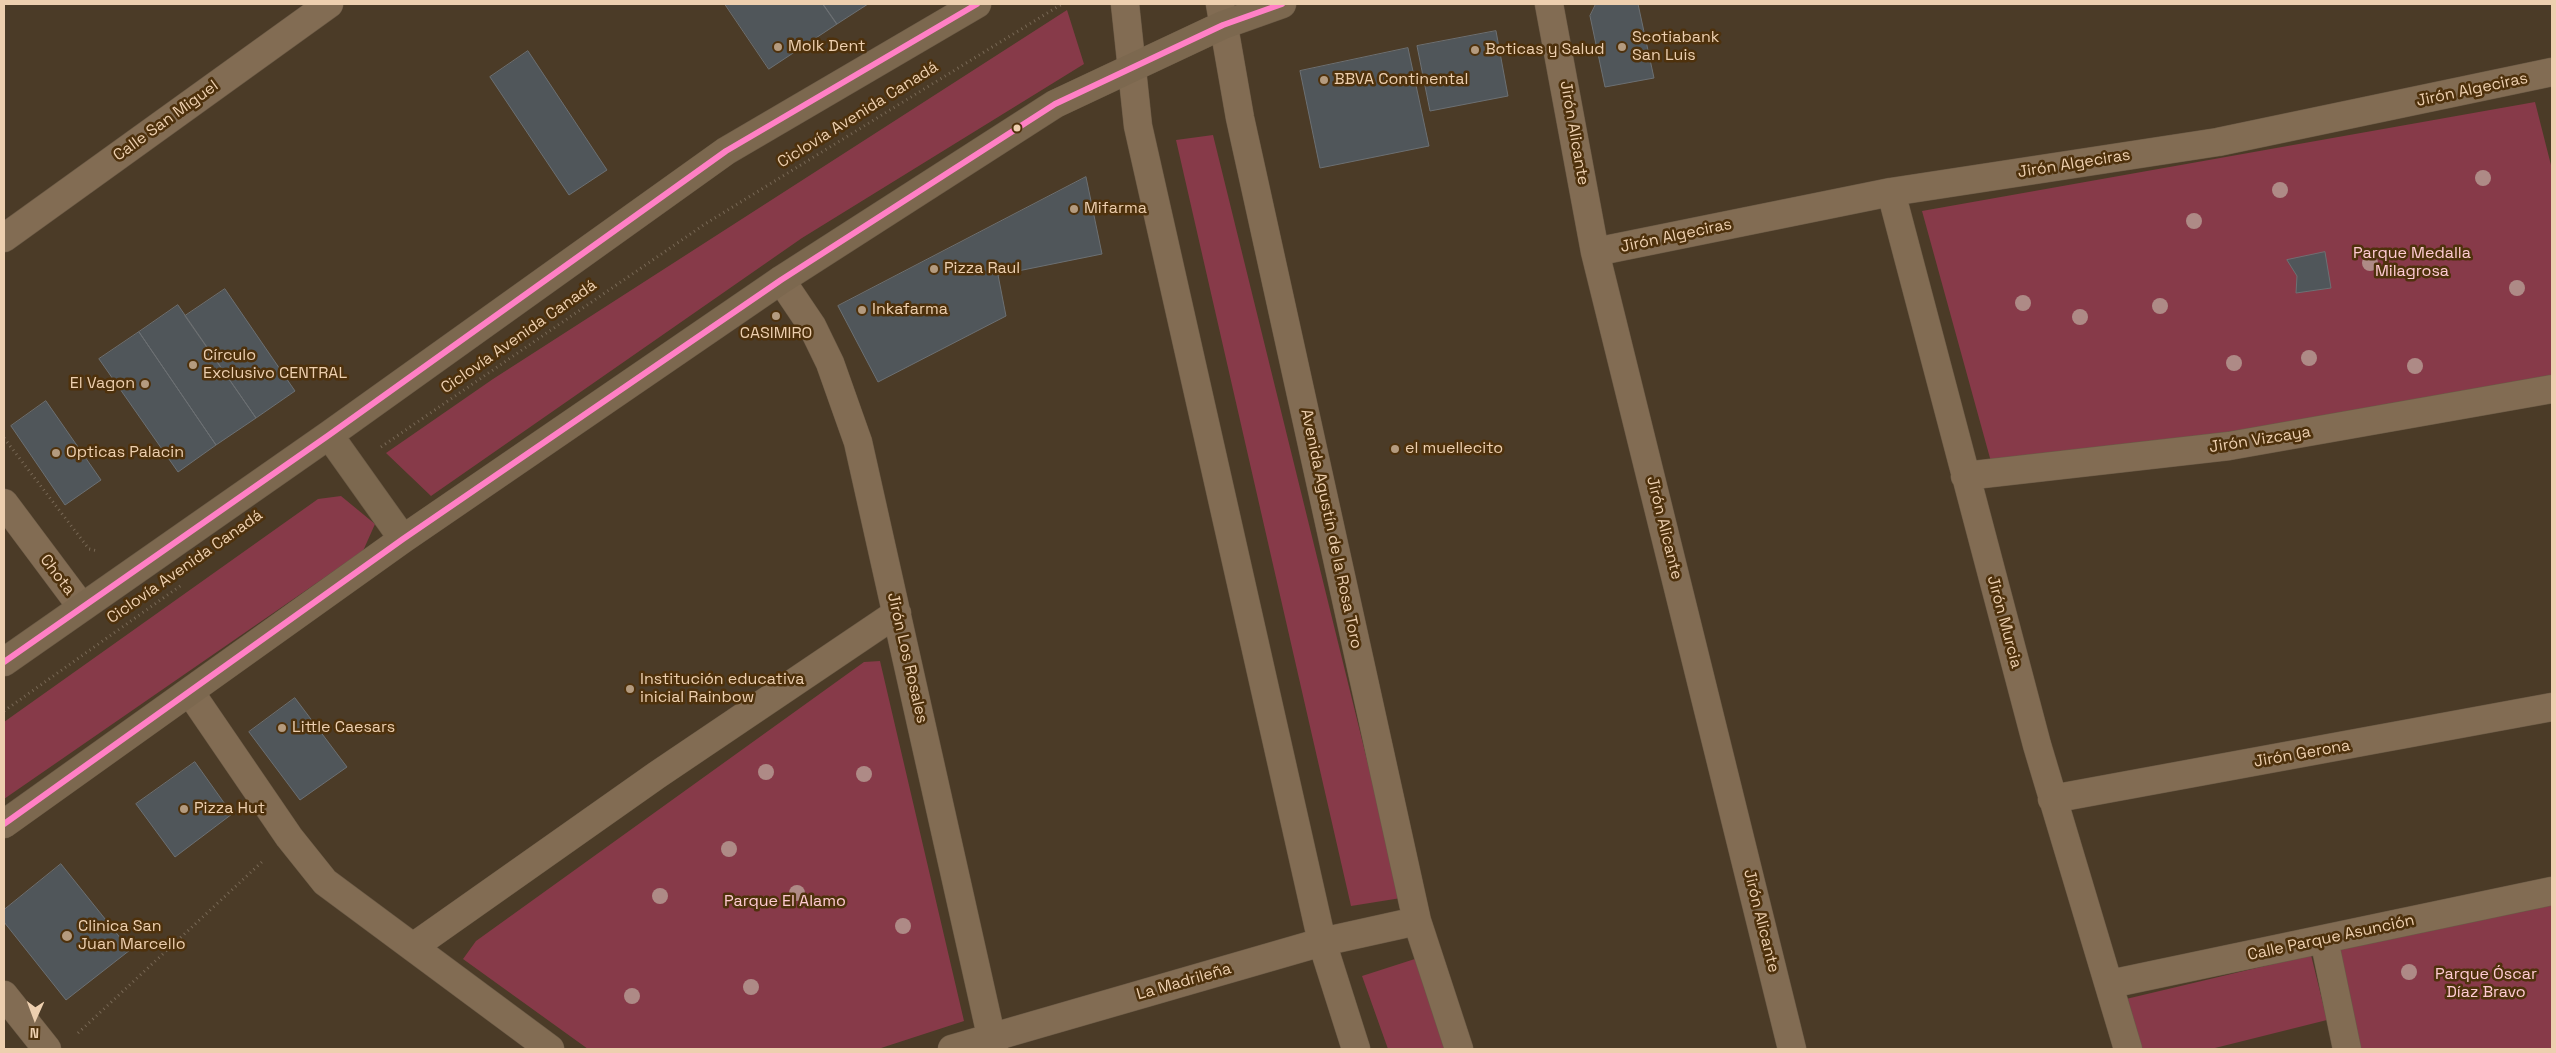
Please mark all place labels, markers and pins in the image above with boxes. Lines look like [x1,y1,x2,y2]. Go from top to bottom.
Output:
place label: Scotiabank San Luis [1632,28,1719,66]
place label: Molk Dent [788,37,865,57]
place label: Boticas y Salud [1485,40,1605,60]
marker: Molk Dent [772,41,784,53]
marker: Scotiabank San Luis [1616,41,1628,53]
marker: Boticas y Salud [1469,44,1481,56]
place label: BBVA Continental [1334,70,1468,90]
marker: BBVA Continental [1318,74,1330,86]
unlabelled marker [1012,123,1022,133]
place label: Mifarma [1084,199,1147,219]
marker: Mifarma [1068,203,1080,215]
place label: Pizza Raul [944,259,1020,279]
marker: Pizza Raul [928,263,940,275]
place label: Inkafarma [872,300,948,320]
marker: Inkafarma [856,304,868,316]
marker: CASIMIRO [770,310,782,322]
place label: CASIMIRO [740,324,812,344]
place label: Círculo Exclusivo CENTRAL [203,346,347,384]
marker: Círculo Exclusivo CENTRAL [187,359,199,371]
place label: El Vagon [70,374,135,394]
marker: El Vagon [139,378,151,390]
place label: el muellecito [1405,439,1503,459]
place label: Opticas Palacin [66,443,184,463]
marker: el muellecito [1389,443,1401,455]
marker: Opticas Palacin [50,447,62,459]
place label: Institución educativa inicial Rainbow [640,670,804,708]
marker: Institución educativa inicial Rainbow [624,683,636,695]
place label: Little Caesars [292,718,395,738]
marker: Little Caesars [276,722,288,734]
place label: Pizza Hut [194,799,265,819]
marker: Pizza Hut [178,803,190,815]
place label: Clinica San Juan Marcello [78,917,186,955]
marker: Clinica San Juan Marcello [60,929,74,943]

